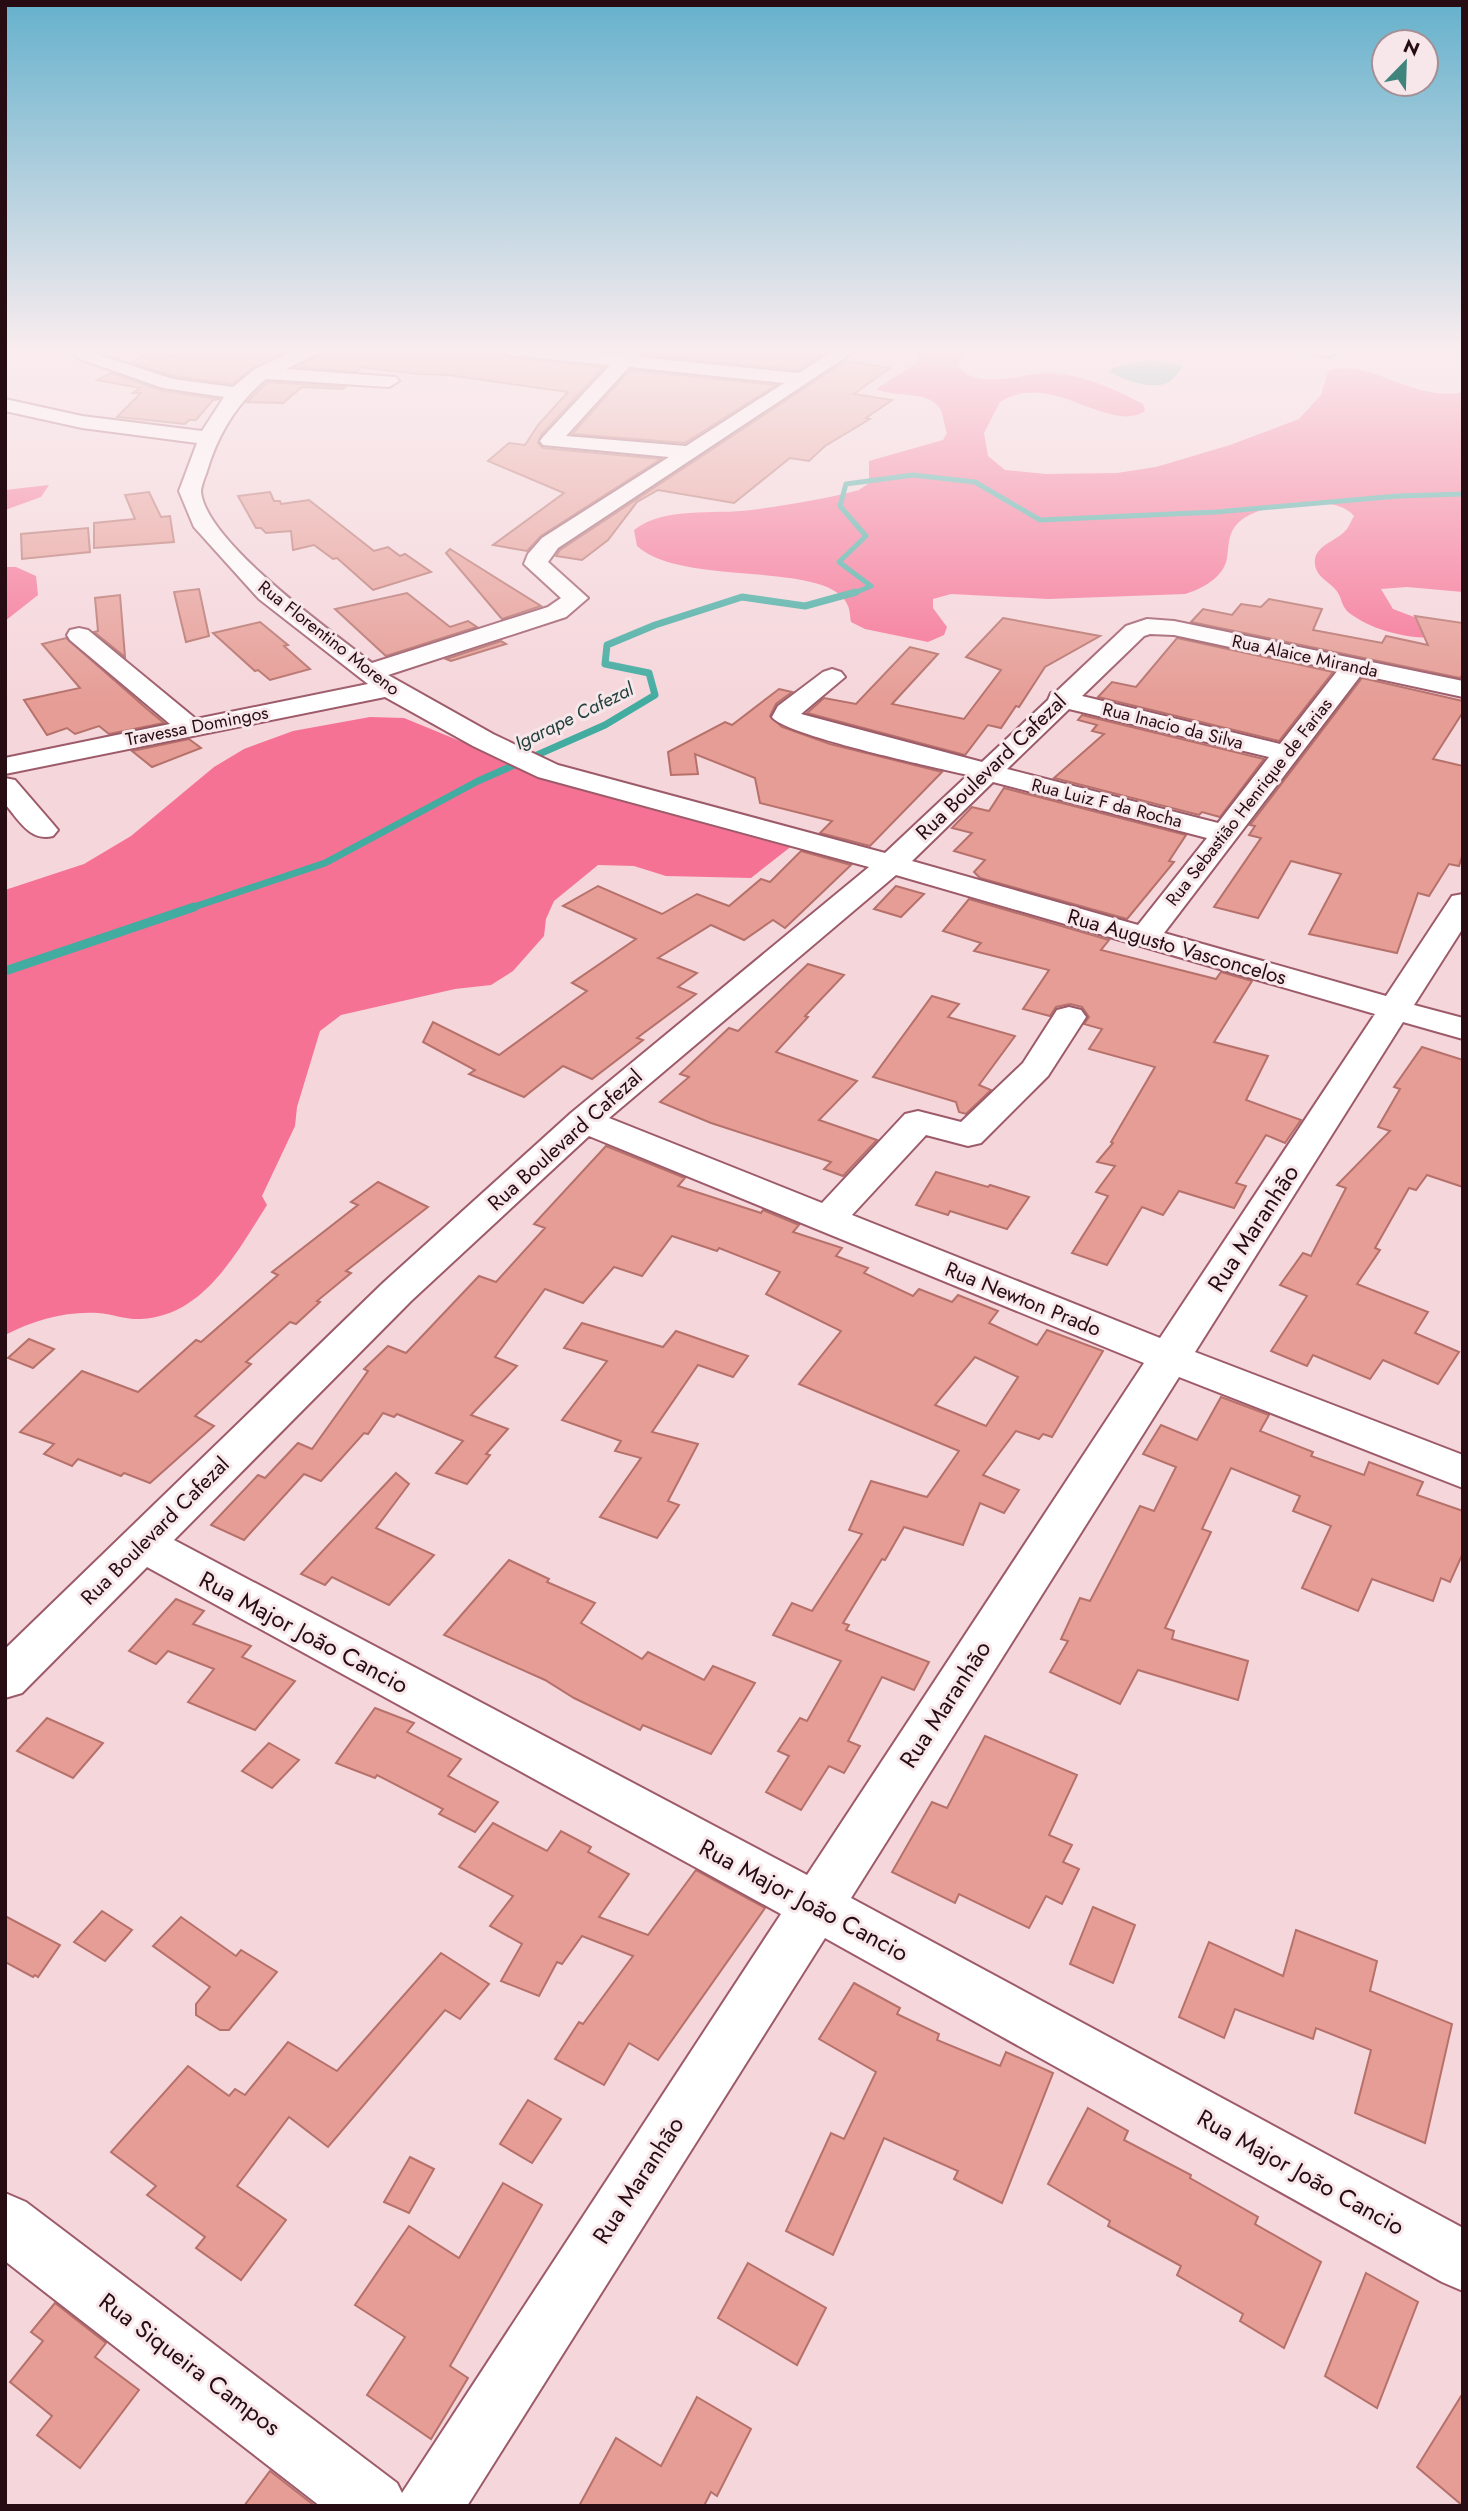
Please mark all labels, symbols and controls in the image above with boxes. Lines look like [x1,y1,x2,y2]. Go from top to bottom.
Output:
north arrow [1370,28,1440,98]
text: N [1399,32,1424,63]
street label: Rua Florentino Moreno [253,574,406,702]
street label: Rua Alaice Miranda [1230,628,1380,684]
water label: Igarape Cafezal [510,675,639,756]
street label: Rua Boulevard Cafezal [909,687,1073,847]
street label: Rua Sebastião Henrique de Farias [1159,693,1339,911]
street label: Rua Inacio da Silva [1100,696,1246,756]
street label: Travessa Domingos [123,699,271,753]
street label: Rua Luiz F da Rocha [1029,772,1185,834]
street label: Rua Augusto Vasconcelos [1064,901,1290,993]
street label: Rua Boulevard Cafezal [481,1062,649,1218]
street label: Rua Maranhão [1199,1157,1307,1299]
street label: Rua Newton Prado [940,1254,1106,1344]
street label: Rua Boulevard Cafezal [74,1450,236,1612]
street label: Rua Major João Cancio [193,1562,415,1702]
street label: Rua Maranhão [891,1633,999,1775]
street label: Rua Major João Cancio [693,1830,915,1970]
street label: Rua Major João Cancio [1191,2100,1411,2244]
street label: Rua Maranhão [584,2109,692,2251]
street label: Rua Siqueira Campos [92,2284,288,2444]

